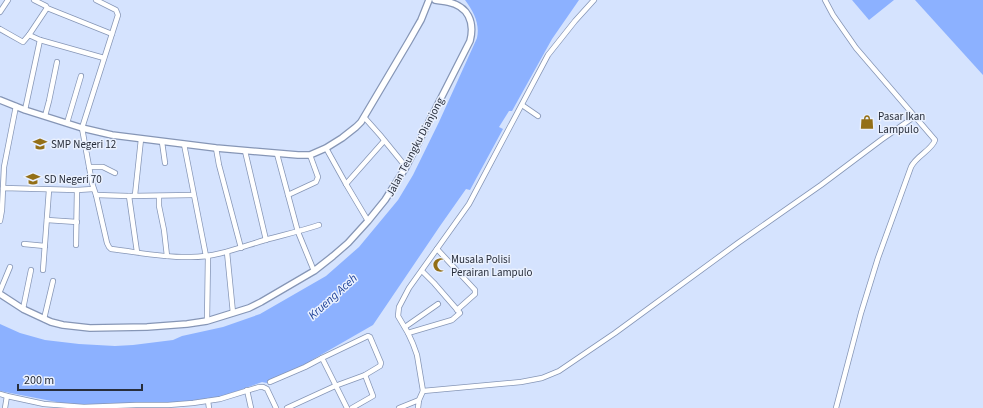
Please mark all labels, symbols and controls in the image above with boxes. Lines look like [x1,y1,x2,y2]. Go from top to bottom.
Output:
street label: Jalan Teungku Dianjong [382,94,448,199]
place label: Pasar Ikan Lampulo [878,109,925,137]
shop icon: Pasar Ikan Lampulo [859,114,875,130]
school or university icon: SMP Negeri 12 [32,136,48,152]
place label: SMP Negeri 12 [51,137,116,152]
school or university icon: SD Negeri 70 [25,171,41,187]
place label: SD Negeri 70 [44,172,102,187]
place label: Musala Polisi Perairan Lampulo [451,252,532,280]
mosque icon: Musala Polisi Perairan Lampulo [432,257,448,273]
water label: Krueng Aceh [305,270,361,324]
scale bar [18,366,142,392]
text: 200 m [24,372,54,389]

